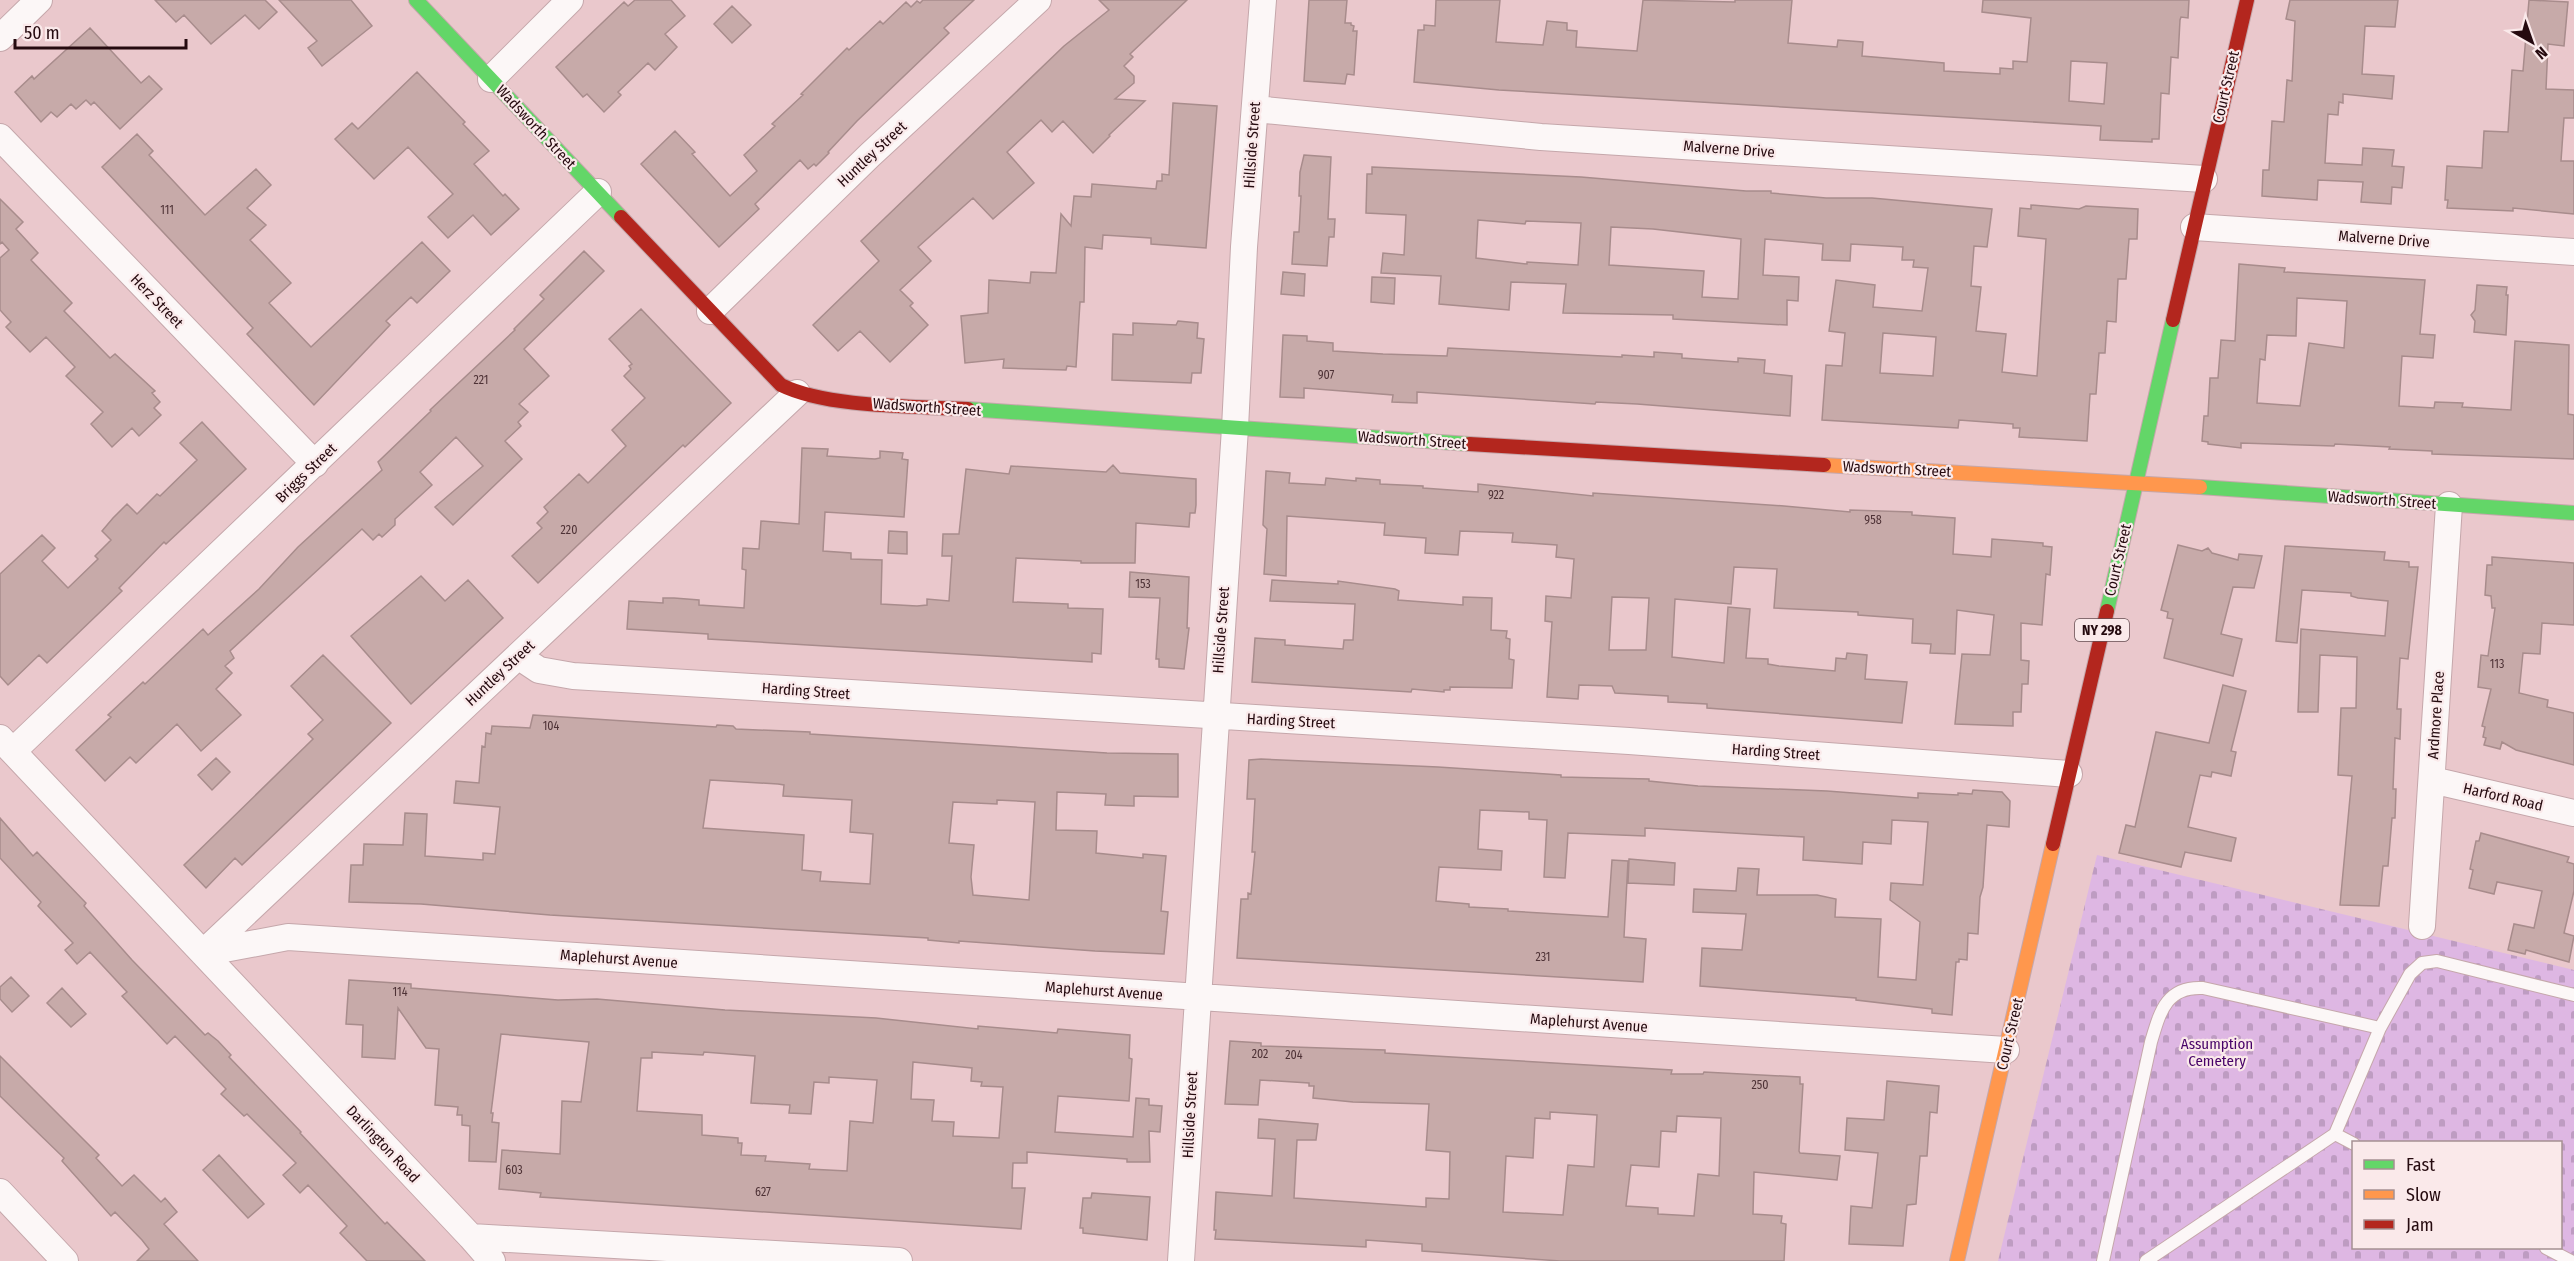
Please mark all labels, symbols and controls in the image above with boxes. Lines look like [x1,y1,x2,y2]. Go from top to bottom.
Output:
scale bar [15,12,186,50]
north arrow [2502,12,2562,72]
text: 50 m [24,22,60,44]
text: N [2532,43,2551,63]
street label: Court Street [2209,49,2243,125]
street label: Wadsworth Street [492,81,580,173]
street label: Hillside Street [1240,101,1264,189]
street label: Huntley Street [834,117,910,191]
street label: Malverne Drive [1683,137,1775,161]
house number: 111 [160,203,174,217]
street label: Malverne Drive [2338,227,2430,251]
street label: Herz Street [127,270,187,332]
house number: 907 [1318,368,1335,382]
house number: 221 [473,373,489,387]
street label: Wadsworth Street [872,394,982,420]
street label: Wadsworth Street [1357,427,1467,453]
street label: Briggs Street [272,439,340,507]
street label: Wadsworth Street [1842,457,1952,481]
street label: Wadsworth Street [2327,487,2437,513]
house number: 922 [1488,488,1504,502]
house number: 958 [1864,513,1882,527]
street label: Court Street [2101,522,2135,598]
house number: 220 [561,523,577,537]
house number: 153 [1135,577,1151,591]
street label: Hillside Street [1209,586,1233,674]
road number: NY 298 [2075,619,2129,641]
street label: Huntley Street [462,636,538,710]
house number: 113 [2490,657,2504,671]
street label: Ardmore Place [2424,670,2448,760]
street label: Harding Street [761,679,851,703]
street label: Harding Street [1246,710,1336,732]
house number: 104 [543,719,560,733]
street label: Harding Street [1731,740,1821,764]
street label: Harford Road [2461,779,2545,815]
street label: Maplehurst Avenue [560,946,678,972]
house number: 231 [1535,950,1551,964]
street label: Maplehurst Avenue [1045,978,1163,1004]
house number: 114 [392,985,408,999]
street label: Court Street [1993,996,2027,1072]
street label: Maplehurst Avenue [1530,1010,1648,1036]
park label: Assumption Cemetery [2181,1035,2253,1070]
house number: 202 [1252,1047,1268,1061]
house number: 204 [1285,1048,1303,1062]
street label: Hillside Street [1179,1071,1201,1159]
house number: 250 [1751,1078,1769,1092]
street label: Darlington Road [343,1102,423,1186]
legend [2352,1141,2562,1249]
text: Fast [2406,1154,2435,1176]
house number: 603 [505,1163,523,1177]
text: Slow [2406,1184,2441,1206]
house number: 627 [755,1185,771,1199]
text: Jam [2406,1214,2434,1236]

